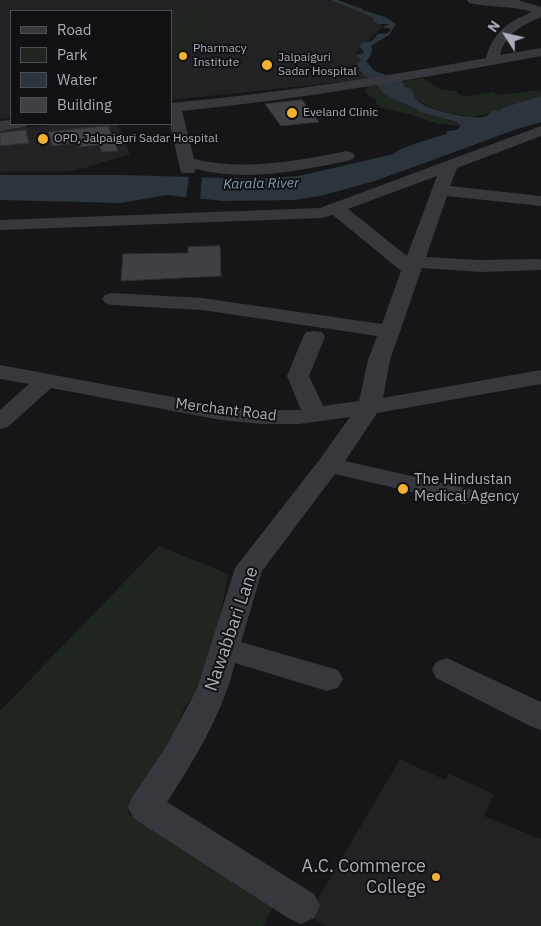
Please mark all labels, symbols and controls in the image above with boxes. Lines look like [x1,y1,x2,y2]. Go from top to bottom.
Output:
legend [10,10,172,125]
north arrow [481,10,531,60]
text: N [483,17,504,36]
text: Road [57,20,92,39]
place label: Pharmacy Institute [193,42,247,70]
text: Park [57,45,87,64]
marker: Pharmacy Institute [177,50,189,62]
place label: Jalpaiguri Sadar Hospital [278,51,357,79]
marker: Jalpaiguri Sadar Hospital [260,58,274,72]
text: Water [57,70,97,89]
text: Building [57,95,112,114]
marker: Eveland Clinic [285,106,299,120]
place label: Eveland Clinic [303,106,378,120]
marker: OPD, Jalpaiguri Sadar Hospital [36,132,50,146]
place label: OPD, Jalpaiguri Sadar Hospital [54,132,218,146]
water label: Karala River [223,175,299,193]
street label: Merchant Road [174,395,278,425]
place label: The Hindustan Medical Agency [414,471,519,506]
marker: The Hindustan Medical Agency [396,482,410,496]
street label: Nawabbari Lane [201,564,263,694]
place label: A.C. Commerce College [302,856,426,899]
marker: A.C. Commerce College [430,871,442,883]

